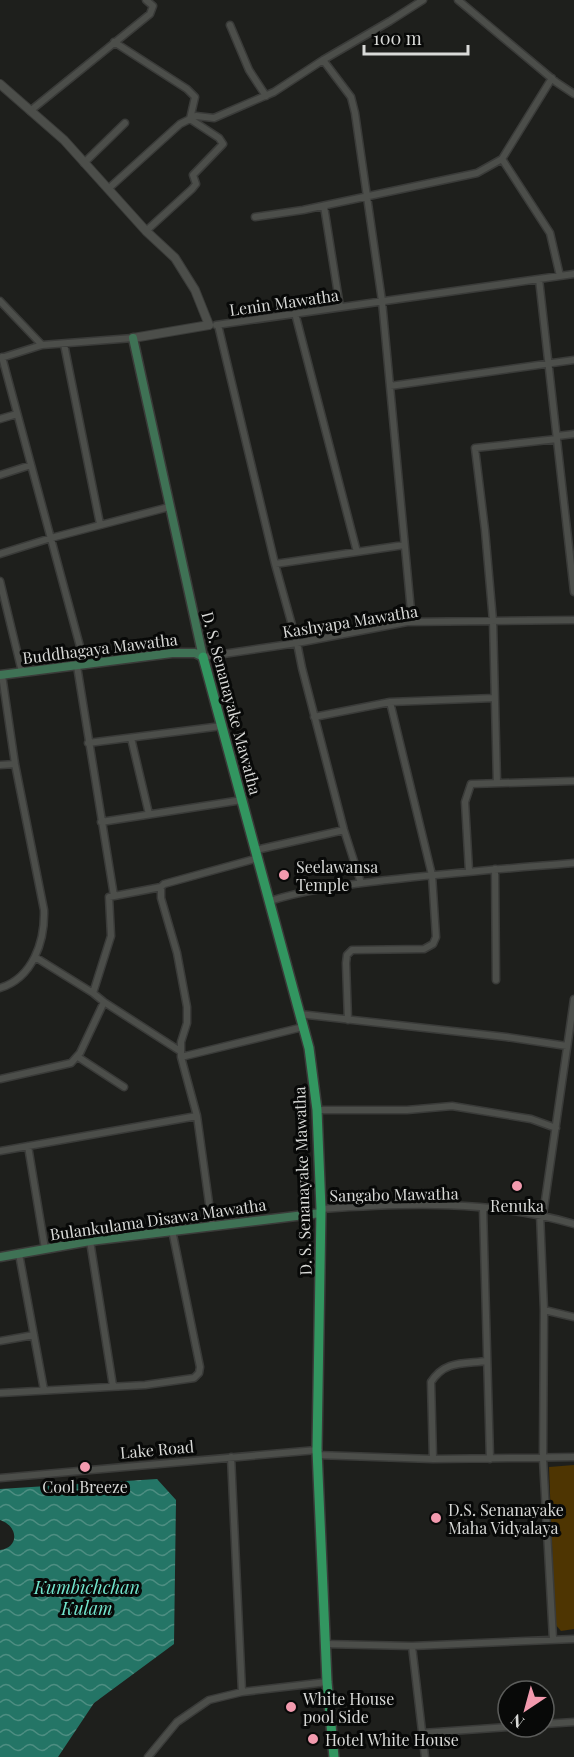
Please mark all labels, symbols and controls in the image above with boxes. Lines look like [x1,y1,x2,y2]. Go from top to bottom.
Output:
scale bar [364,18,468,56]
text: 100 m [373,26,422,50]
street label: Lenin Mawatha [228,284,340,320]
street label: Kashyapa Mawatha [281,600,419,642]
street label: D. S. Senanayake Mawatha [197,609,267,797]
street label: Buddhagaya Mawatha [21,628,179,668]
place label: Seelawansa Temple [296,856,378,895]
marker: Seelawansa Temple [277,868,291,882]
street label: D. S. Senanayake Mawatha [288,1086,316,1276]
marker: Renuka [510,1179,524,1193]
street label: Sangabo Mawatha [329,1182,459,1206]
street label: Bulankulama Disawa Mawatha [48,1193,268,1245]
place label: Renuka [490,1195,544,1216]
street label: Lake Road [119,1435,195,1463]
marker: Cool Breeze [78,1460,92,1474]
place label: Cool Breeze [42,1476,128,1497]
place label: D.S. Senanayake Maha Vidyalaya [448,1499,564,1538]
marker: D.S. Senanayake Maha Vidyalaya [429,1511,443,1525]
water label: Kumbichchan Kulam [33,1575,140,1620]
north arrow [496,1679,556,1739]
place label: White House pool Side [302,1688,394,1727]
marker: White House pool Side [284,1700,298,1714]
text: N [506,1709,528,1733]
place label: Hotel White House [325,1729,459,1750]
marker: Hotel White House [306,1732,320,1746]

